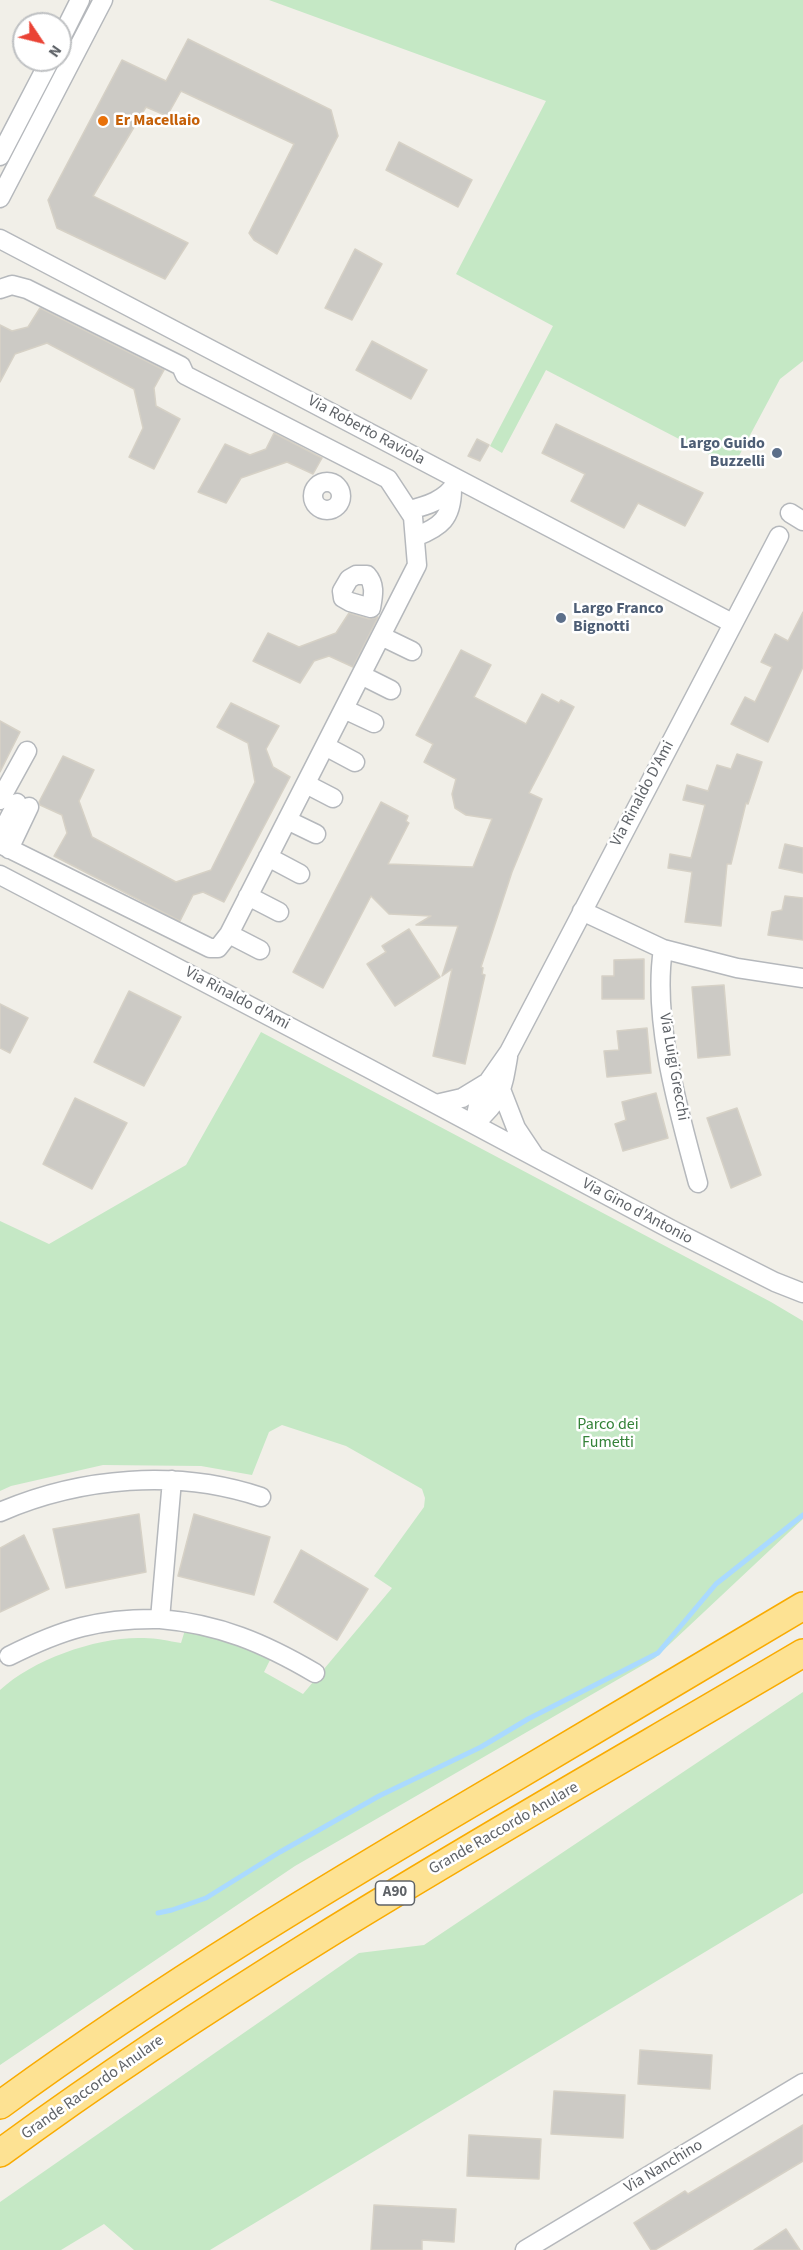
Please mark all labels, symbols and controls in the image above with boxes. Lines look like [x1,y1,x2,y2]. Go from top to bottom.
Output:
north arrow [12,12,72,72]
text: N [43,41,67,62]
place label: Er Macellaio [115,111,200,131]
marker: Er Macellaio [96,114,110,128]
street label: Via Roberto Raviola [304,392,428,470]
place label: Largo Guido Buzzelli [680,434,765,472]
marker: Largo Guido Buzzelli [770,446,784,460]
place label: Largo Franco Bignotti [573,599,664,637]
marker: Largo Franco Bignotti [554,611,568,625]
street label: Via Rinaldo D'Ami [607,738,679,850]
street label: Via Rinaldo d'Ami [181,963,293,1035]
street label: Via Luigi Grecchi [654,1012,692,1122]
street label: Via Gino d'Antonio [578,1175,696,1249]
park label: Parco dei Fumetti [577,1415,639,1453]
street label: Grande Raccordo Anulare [426,1778,582,1880]
road number: A90 [376,1881,414,1905]
street label: Grande Raccordo Anulare [18,2032,168,2144]
street label: Via Nanchino [621,2136,707,2198]

